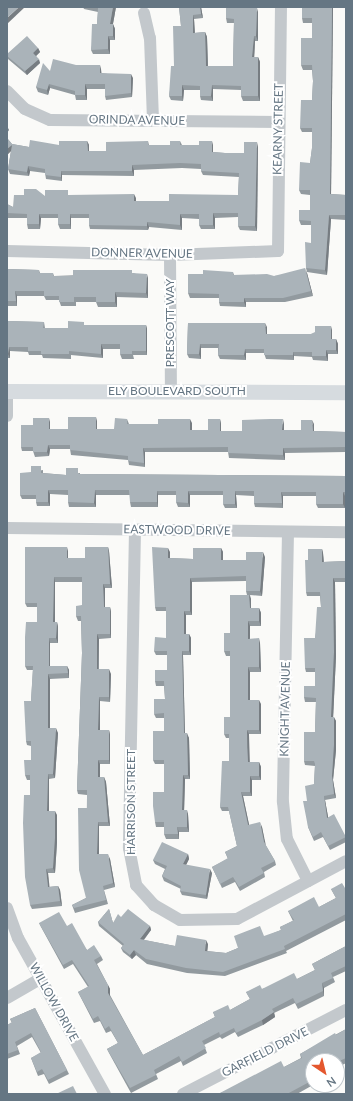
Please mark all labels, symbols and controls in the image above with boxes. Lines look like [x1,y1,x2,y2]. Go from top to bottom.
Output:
street label: KEARNY STREET [270,83,286,175]
street label: ORINDA AVENUE [88,112,186,128]
street label: DONNER AVENUE [91,245,193,261]
street label: PRESCOTT WAY [163,278,177,368]
street label: ELY BOULEVARD SOUTH [108,384,246,398]
street label: EASTWOOD DRIVE [123,522,231,538]
street label: KNIGHT AVENUE [277,661,293,757]
street label: HARRISON STREET [124,749,138,855]
street label: WILLOW DRIVE [26,960,82,1044]
street label: GARFIELD DRIVE [219,1024,311,1080]
north arrow [305,1053,345,1093]
text: N [324,1075,339,1090]

